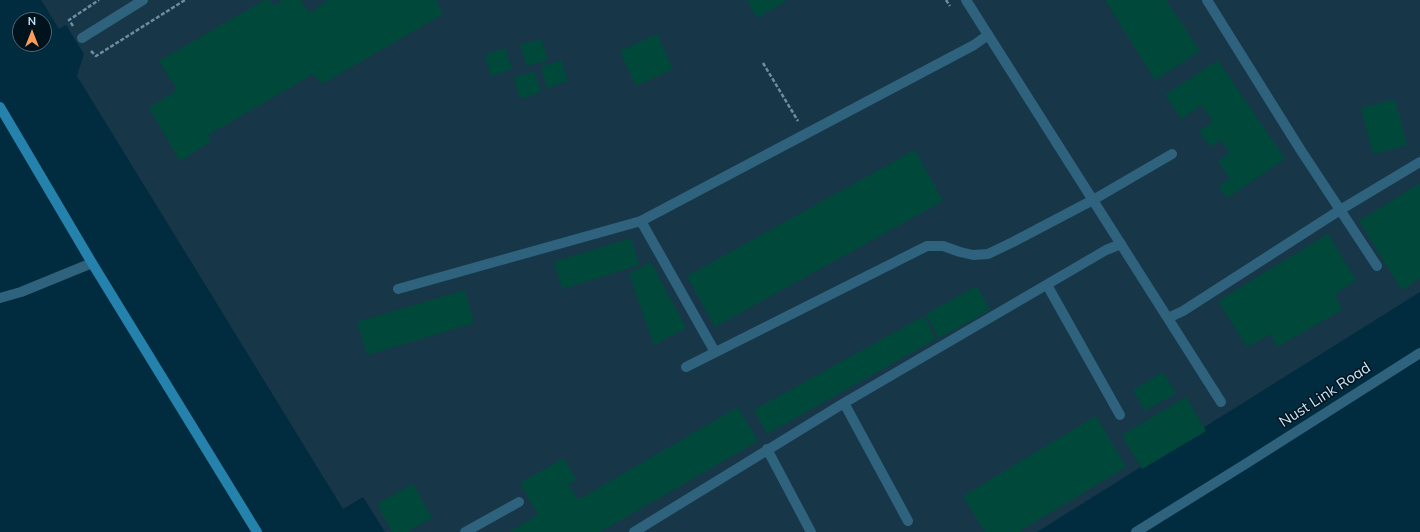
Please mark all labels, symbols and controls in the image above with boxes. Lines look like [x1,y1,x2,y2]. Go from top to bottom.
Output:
north arrow [12,12,52,52]
text: N [28,14,36,28]
street label: Nust Link Road [1276,359,1374,431]

